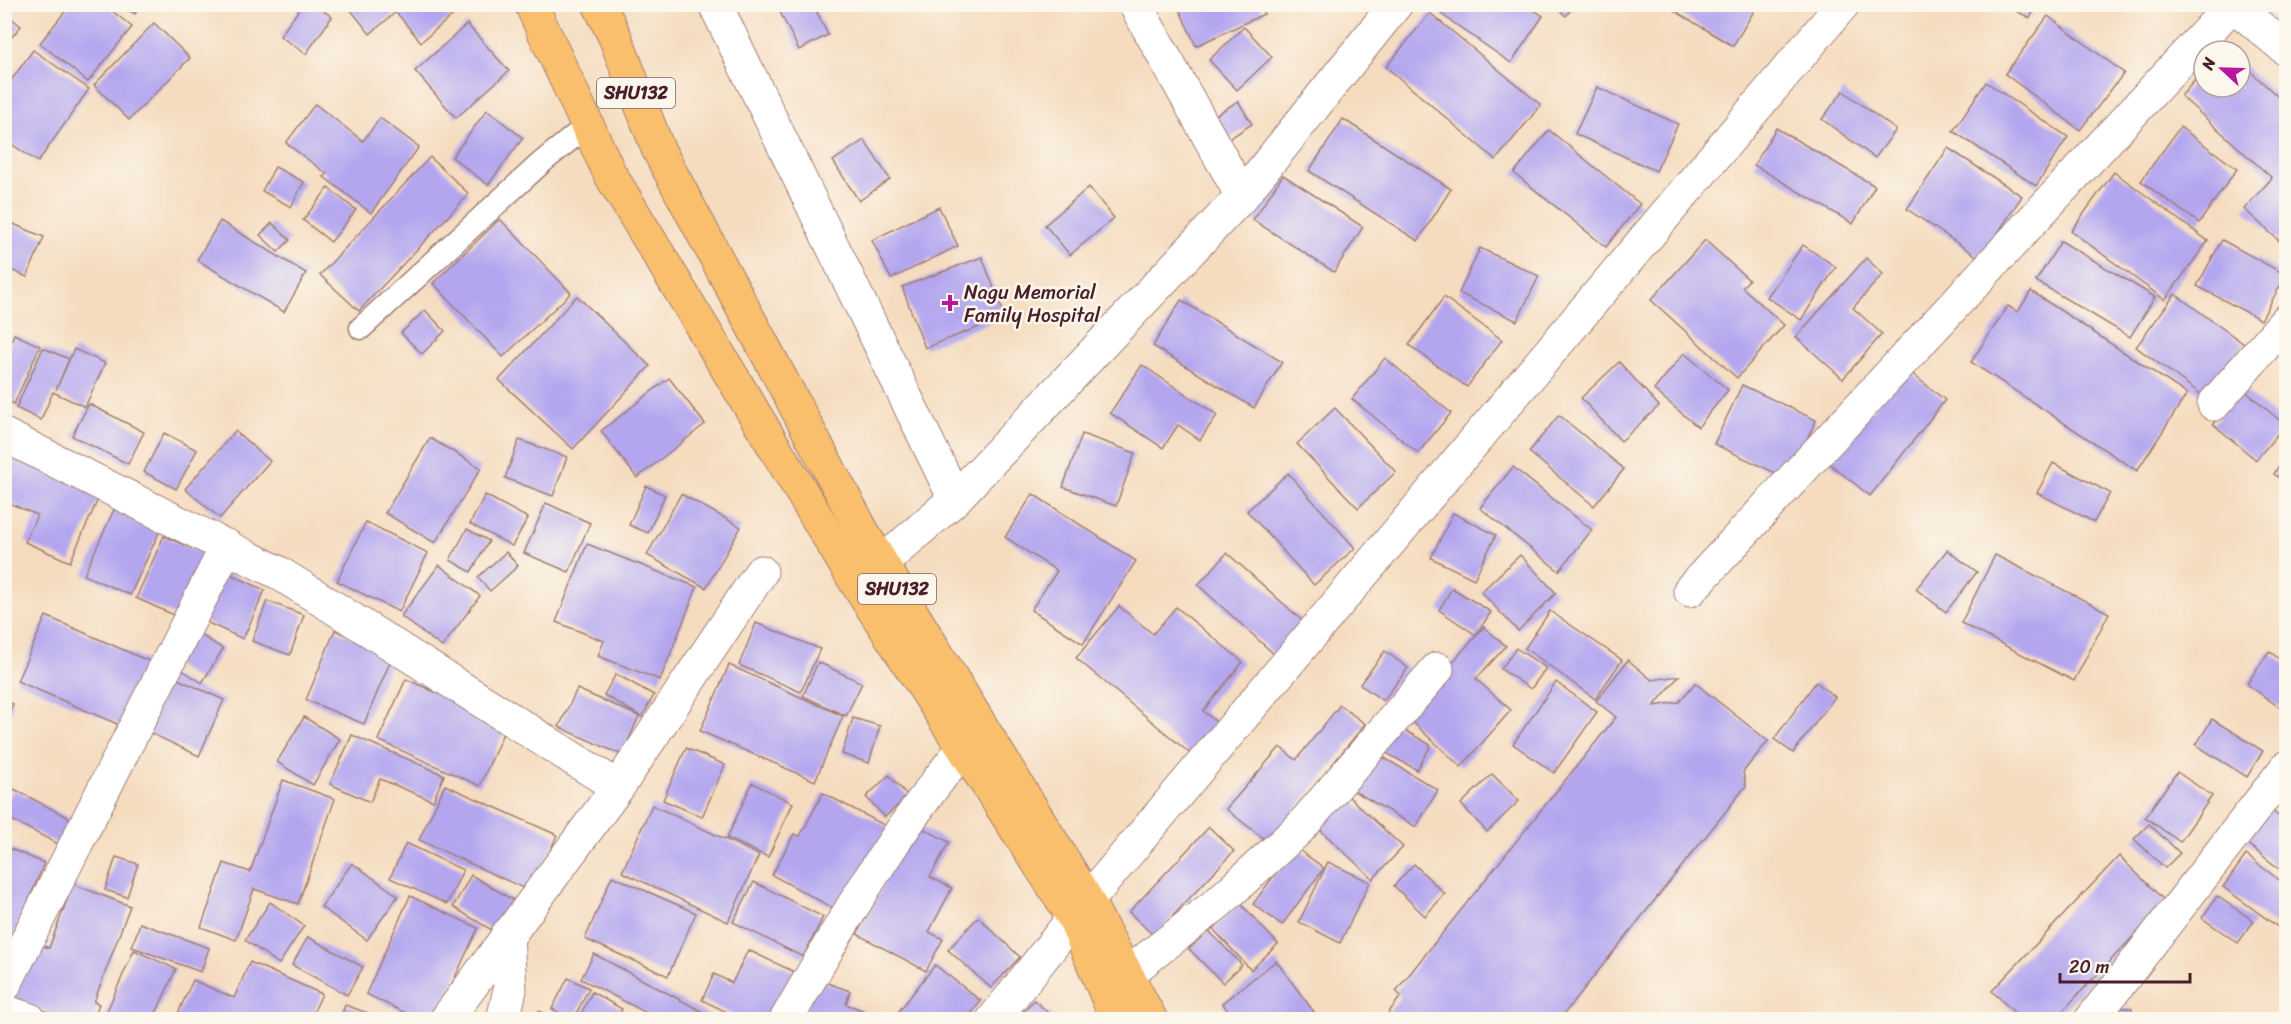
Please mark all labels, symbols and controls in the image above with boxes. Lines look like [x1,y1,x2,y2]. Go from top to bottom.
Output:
north arrow [2192,39,2252,99]
text: N [2193,52,2224,75]
road number: SHU132 [597,78,675,108]
place label: Nagu Memorial Family Hospital [964,275,1101,333]
marker: Nagu Memorial Family Hospital [941,294,959,312]
road number: SHU132 [858,574,936,604]
scale bar [2060,946,2190,984]
text: 20 m [2069,951,2109,983]

